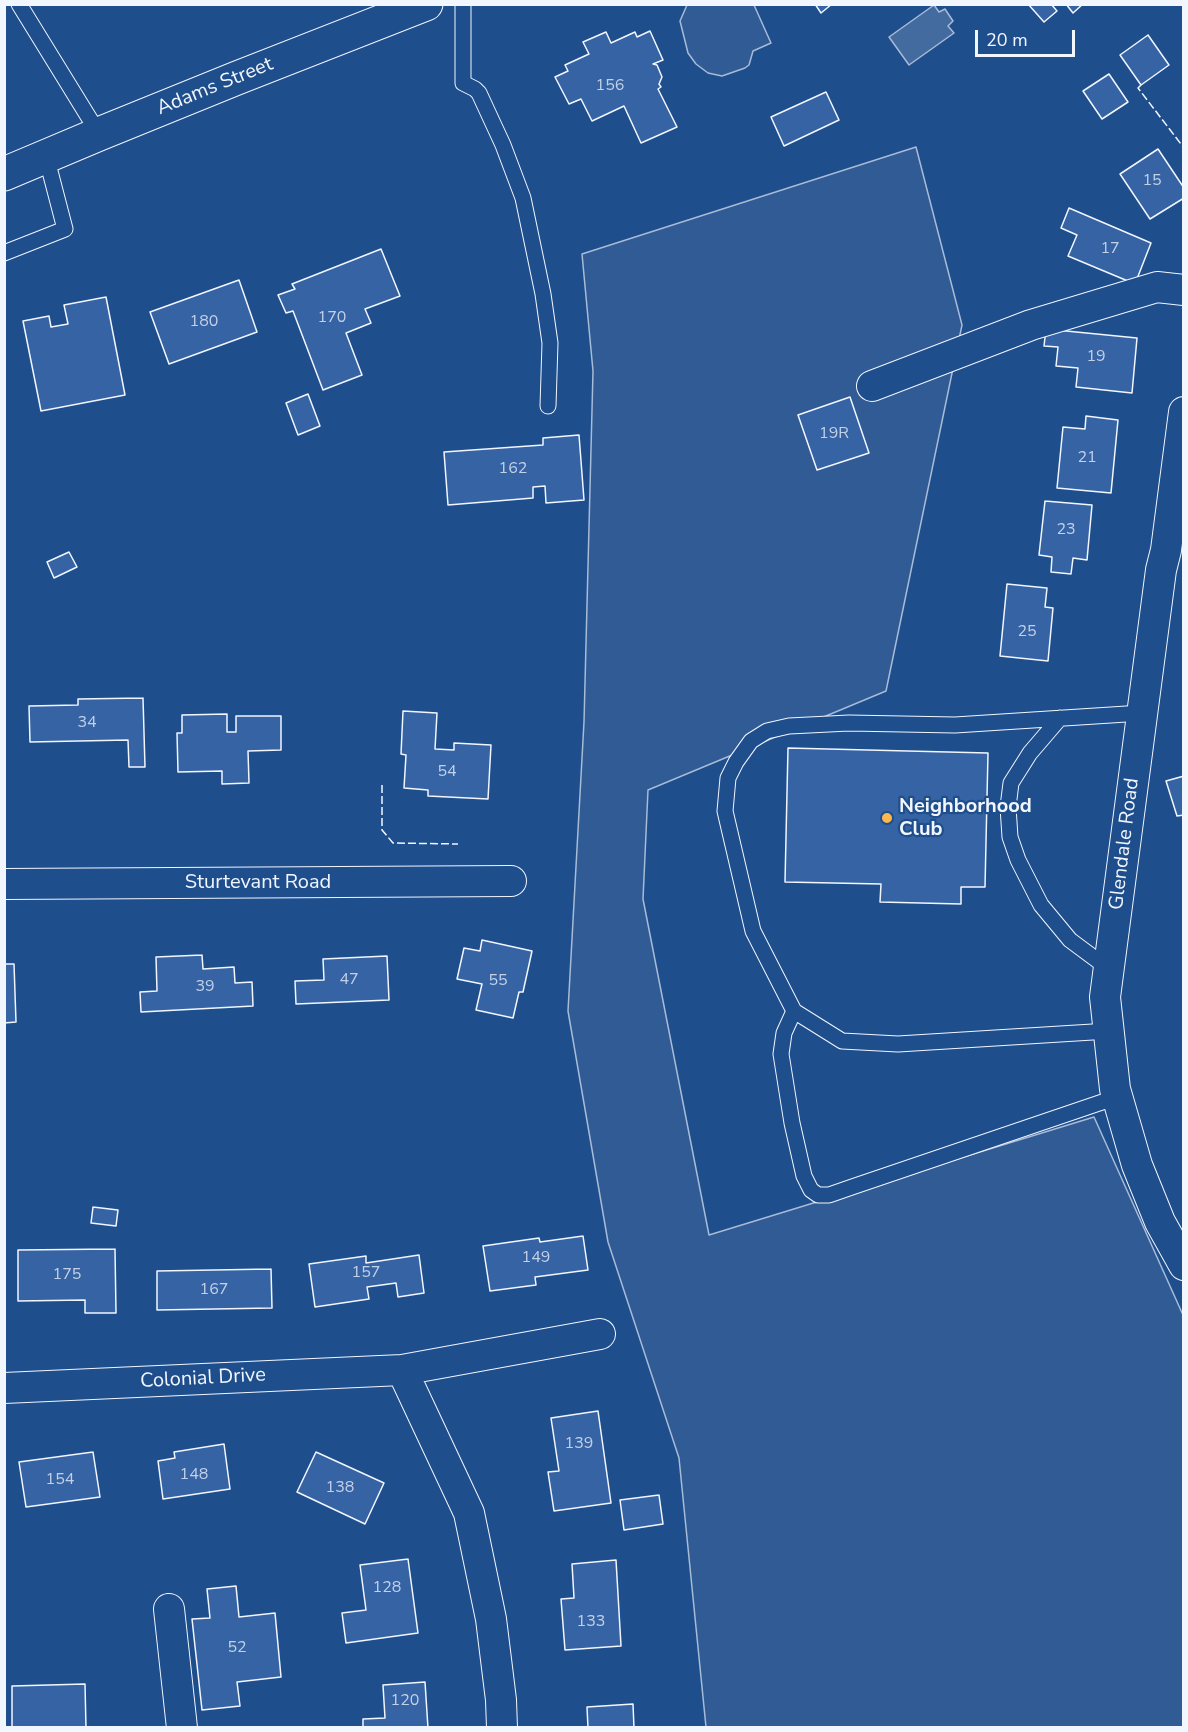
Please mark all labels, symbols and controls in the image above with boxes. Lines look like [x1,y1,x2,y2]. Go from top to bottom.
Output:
scale bar [978,18,1078,56]
text: 20 m [986,28,1028,52]
street label: Adams Street [153,53,277,121]
house number: 156 [596,76,624,96]
house number: 15 [1142,171,1162,191]
house number: 17 [1100,239,1120,259]
house number: 170 [318,308,346,328]
house number: 180 [190,312,218,332]
house number: 19 [1086,347,1106,367]
house number: 19R [819,424,849,444]
house number: 21 [1077,448,1097,468]
house number: 162 [499,459,527,479]
house number: 23 [1056,520,1076,540]
house number: 25 [1017,622,1037,642]
house number: 34 [77,713,97,733]
house number: 54 [437,762,457,782]
street label: Glendale Road [1105,777,1145,911]
place label: Neighborhood Club [899,795,1032,842]
marker: Neighborhood Club [880,811,894,825]
street label: Sturtevant Road [185,871,331,895]
house number: 47 [339,970,359,990]
house number: 55 [488,971,508,991]
house number: 39 [195,977,215,997]
house number: 149 [522,1248,550,1268]
house number: 157 [352,1263,380,1283]
house number: 175 [53,1265,81,1285]
house number: 167 [200,1280,228,1300]
street label: Colonial Drive [140,1364,266,1394]
house number: 139 [565,1434,593,1454]
house number: 148 [180,1465,208,1485]
house number: 154 [46,1470,74,1490]
house number: 138 [326,1478,354,1498]
house number: 128 [373,1578,401,1598]
house number: 133 [577,1612,605,1632]
house number: 52 [227,1638,247,1658]
house number: 120 [391,1691,419,1711]

